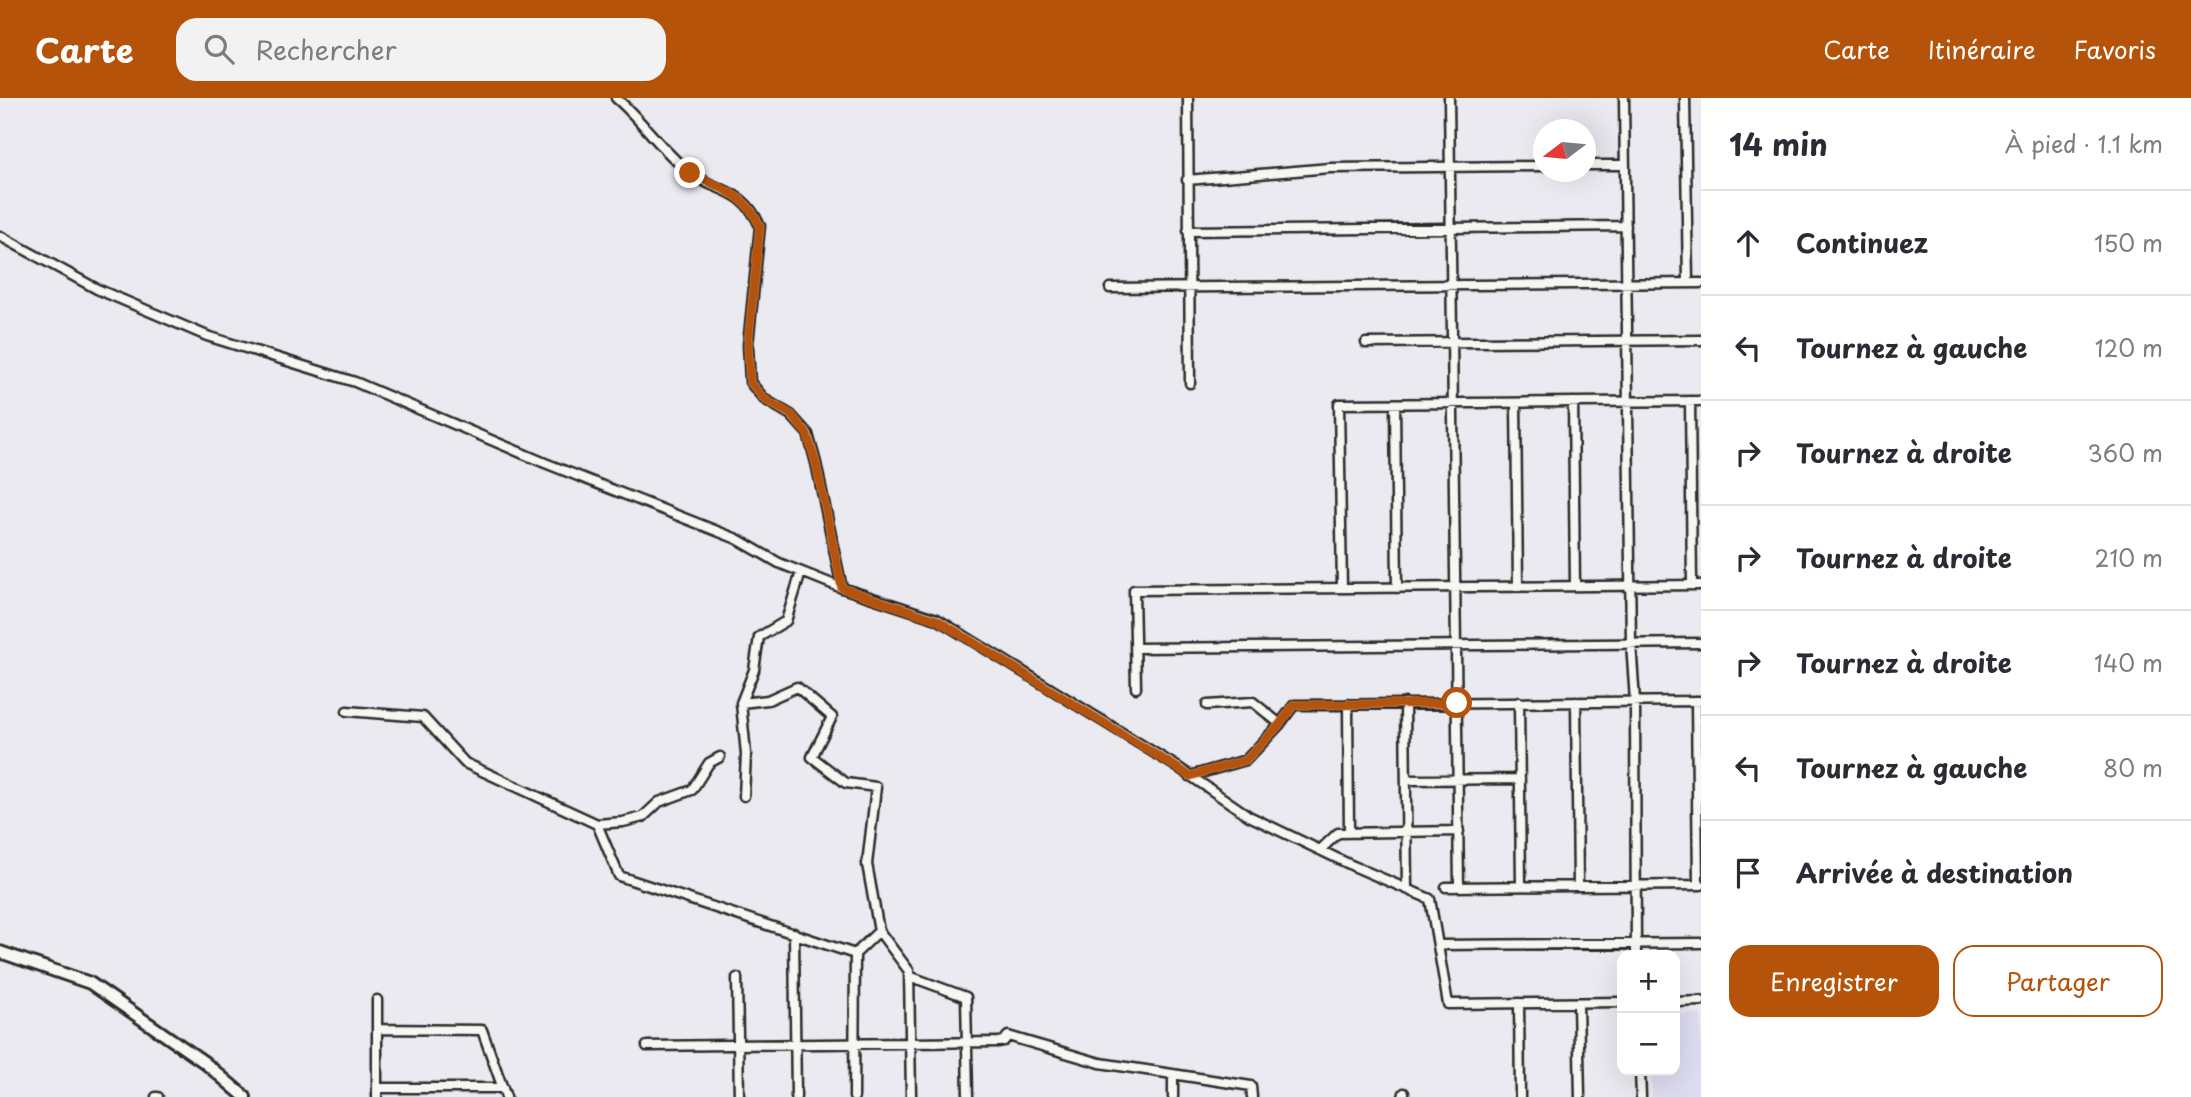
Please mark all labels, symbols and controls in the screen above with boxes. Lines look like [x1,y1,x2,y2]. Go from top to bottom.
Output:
search box [176,18,666,81]
text: Carte [35,24,134,74]
icon: search [200,30,238,68]
text: Rechercher [256,30,397,69]
text: Carte [1823,31,1890,67]
text: Itinéraire [1928,31,2036,67]
text: Favoris [2074,31,2156,67]
north arrow [1533,119,1596,182]
text: 14 min [1729,121,1828,166]
text: À pied · 1.1 km [2005,126,2163,161]
route end [674,157,705,188]
text: Continuez [1796,223,1928,262]
icon: ahead [1729,224,1767,262]
text: 150 m [2094,225,2163,260]
text: Tournez à gauche [1796,328,2027,367]
icon: left [1729,329,1767,367]
text: 120 m [2095,330,2163,365]
text: Tournez à droite [1796,433,2012,472]
icon: right [1729,434,1767,472]
text: 360 m [2088,435,2163,470]
text: Tournez à droite [1796,538,2012,577]
icon: right [1729,539,1767,577]
text: 210 m [2095,540,2163,575]
text: Tournez à droite [1796,643,2012,682]
icon: right [1729,644,1767,682]
text: 140 m [2094,645,2163,680]
route start [1441,687,1472,718]
text: Tournez à gauche [1796,748,2027,787]
icon: left [1729,749,1767,787]
text: 80 m [2103,750,2163,785]
text: Arrivée à destination [1796,853,2073,892]
icon: arrive [1729,854,1767,892]
button: Enregistrer [1729,945,1939,1017]
button: Partager [1953,945,2163,1017]
map controls [1617,950,1680,1076]
button: + [1617,950,1680,1013]
button: − [1617,1013,1680,1076]

